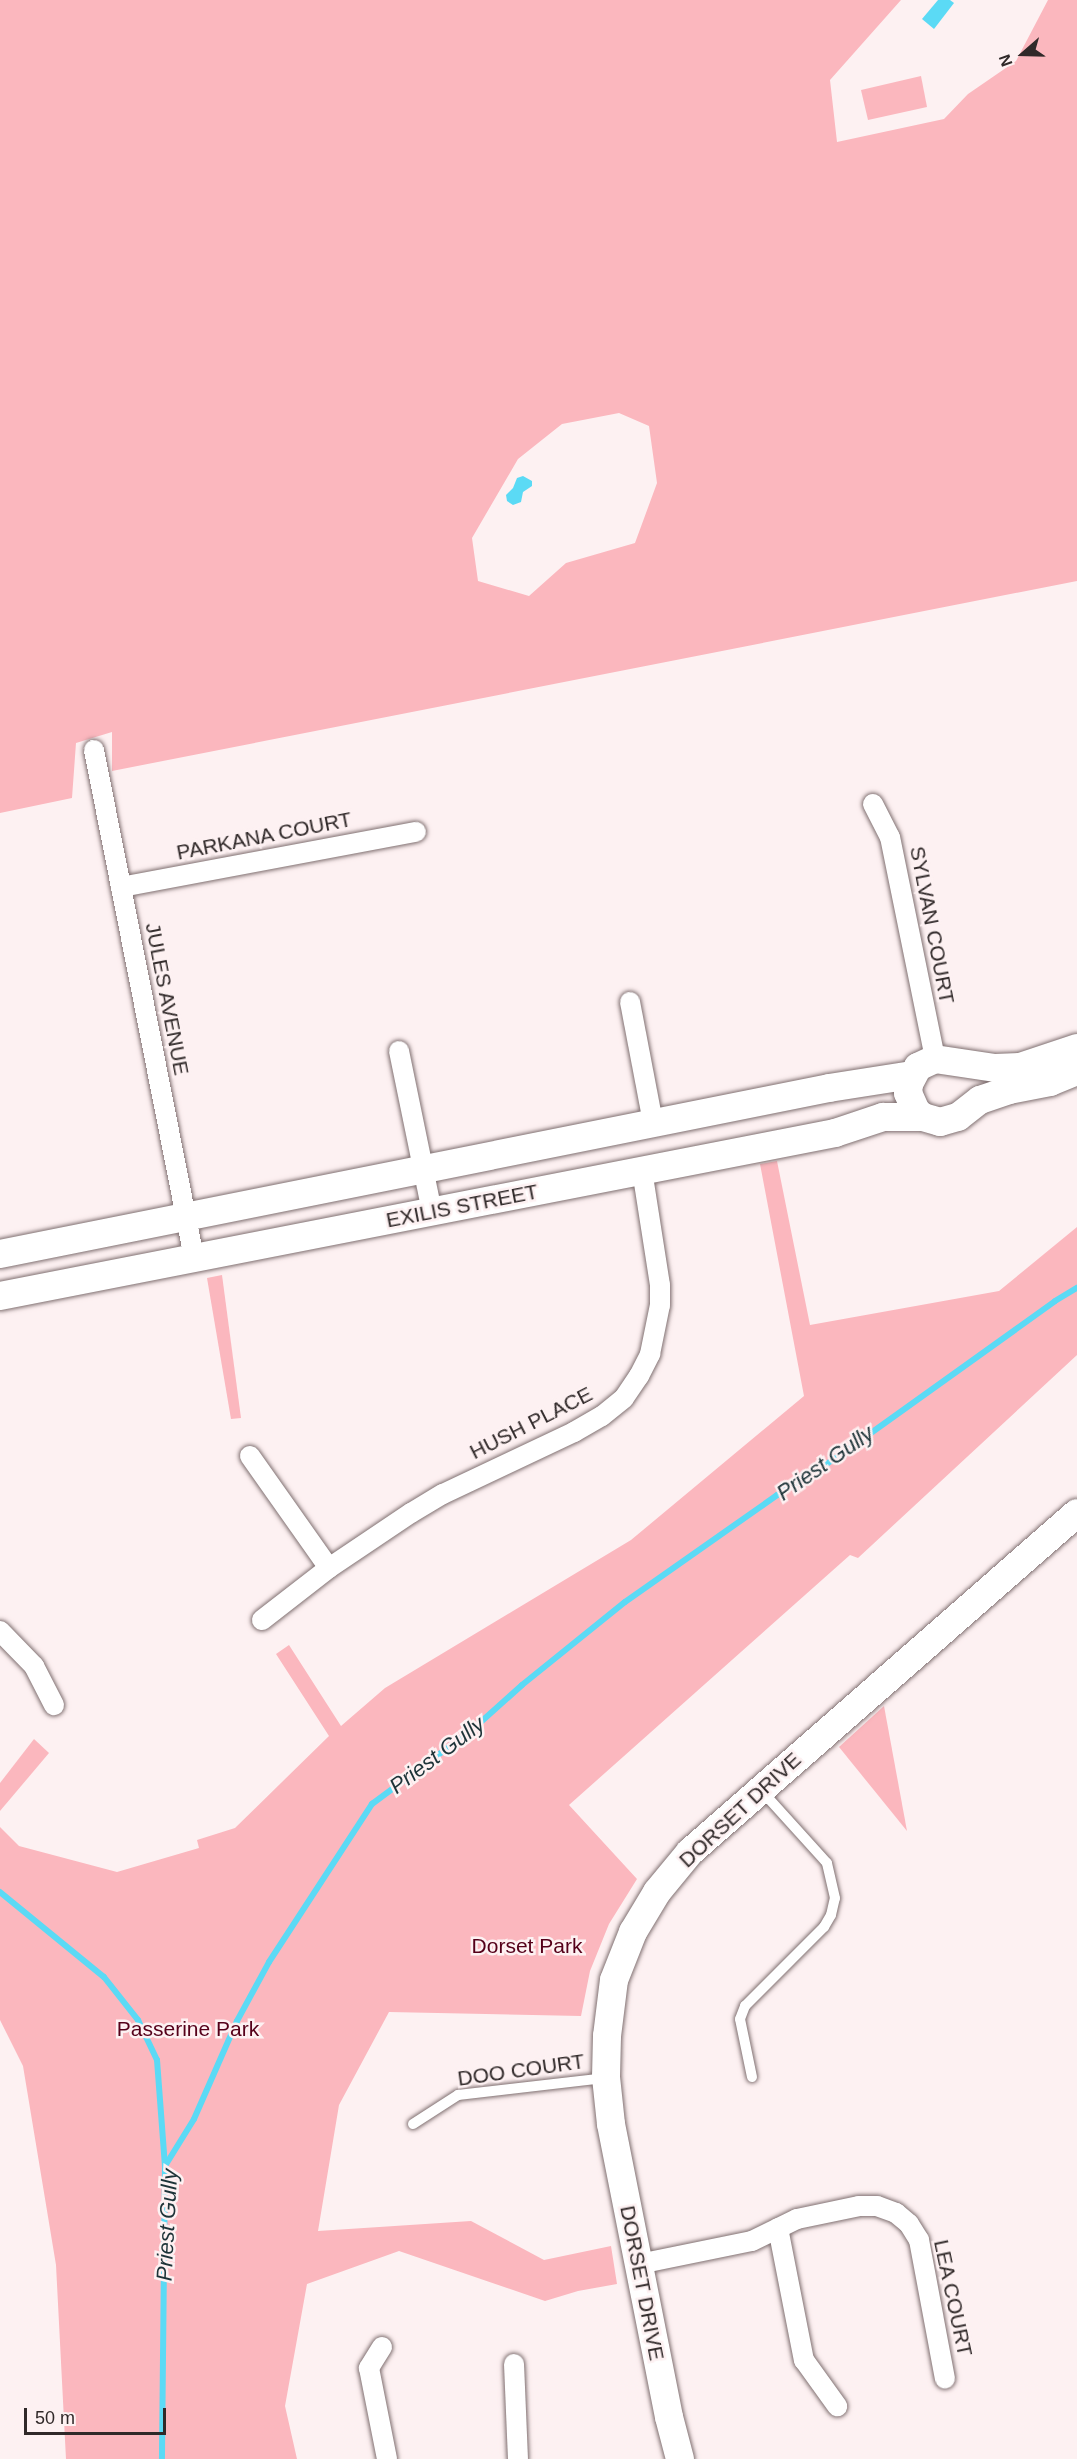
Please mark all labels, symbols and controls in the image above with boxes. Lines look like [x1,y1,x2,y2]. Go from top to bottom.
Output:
north arrow [993,24,1053,84]
text: N [996,52,1016,69]
street label: PARKANA COURT [174,807,354,865]
street label: SYLVAN COURT [904,844,960,1006]
street label: JULES AVENUE [140,920,194,1078]
street label: EXILIS STREET [384,1179,540,1233]
street label: HUSH PLACE [465,1381,597,1465]
water label: Priest Gully [771,1420,879,1506]
water label: Priest Gully [384,1711,490,1799]
street label: DORSET DRIVE [674,1747,806,1873]
park label: Dorset Park [472,1933,582,1959]
park label: Passerine Park [117,2016,259,2042]
street label: DOO COURT [456,2049,586,2091]
water label: Priest Gully [151,2168,183,2282]
street label: DORSET DRIVE [615,2203,669,2363]
street label: LEA COURT [928,2237,978,2359]
scale bar [27,2396,170,2434]
text: 50 m [35,2408,75,2428]

